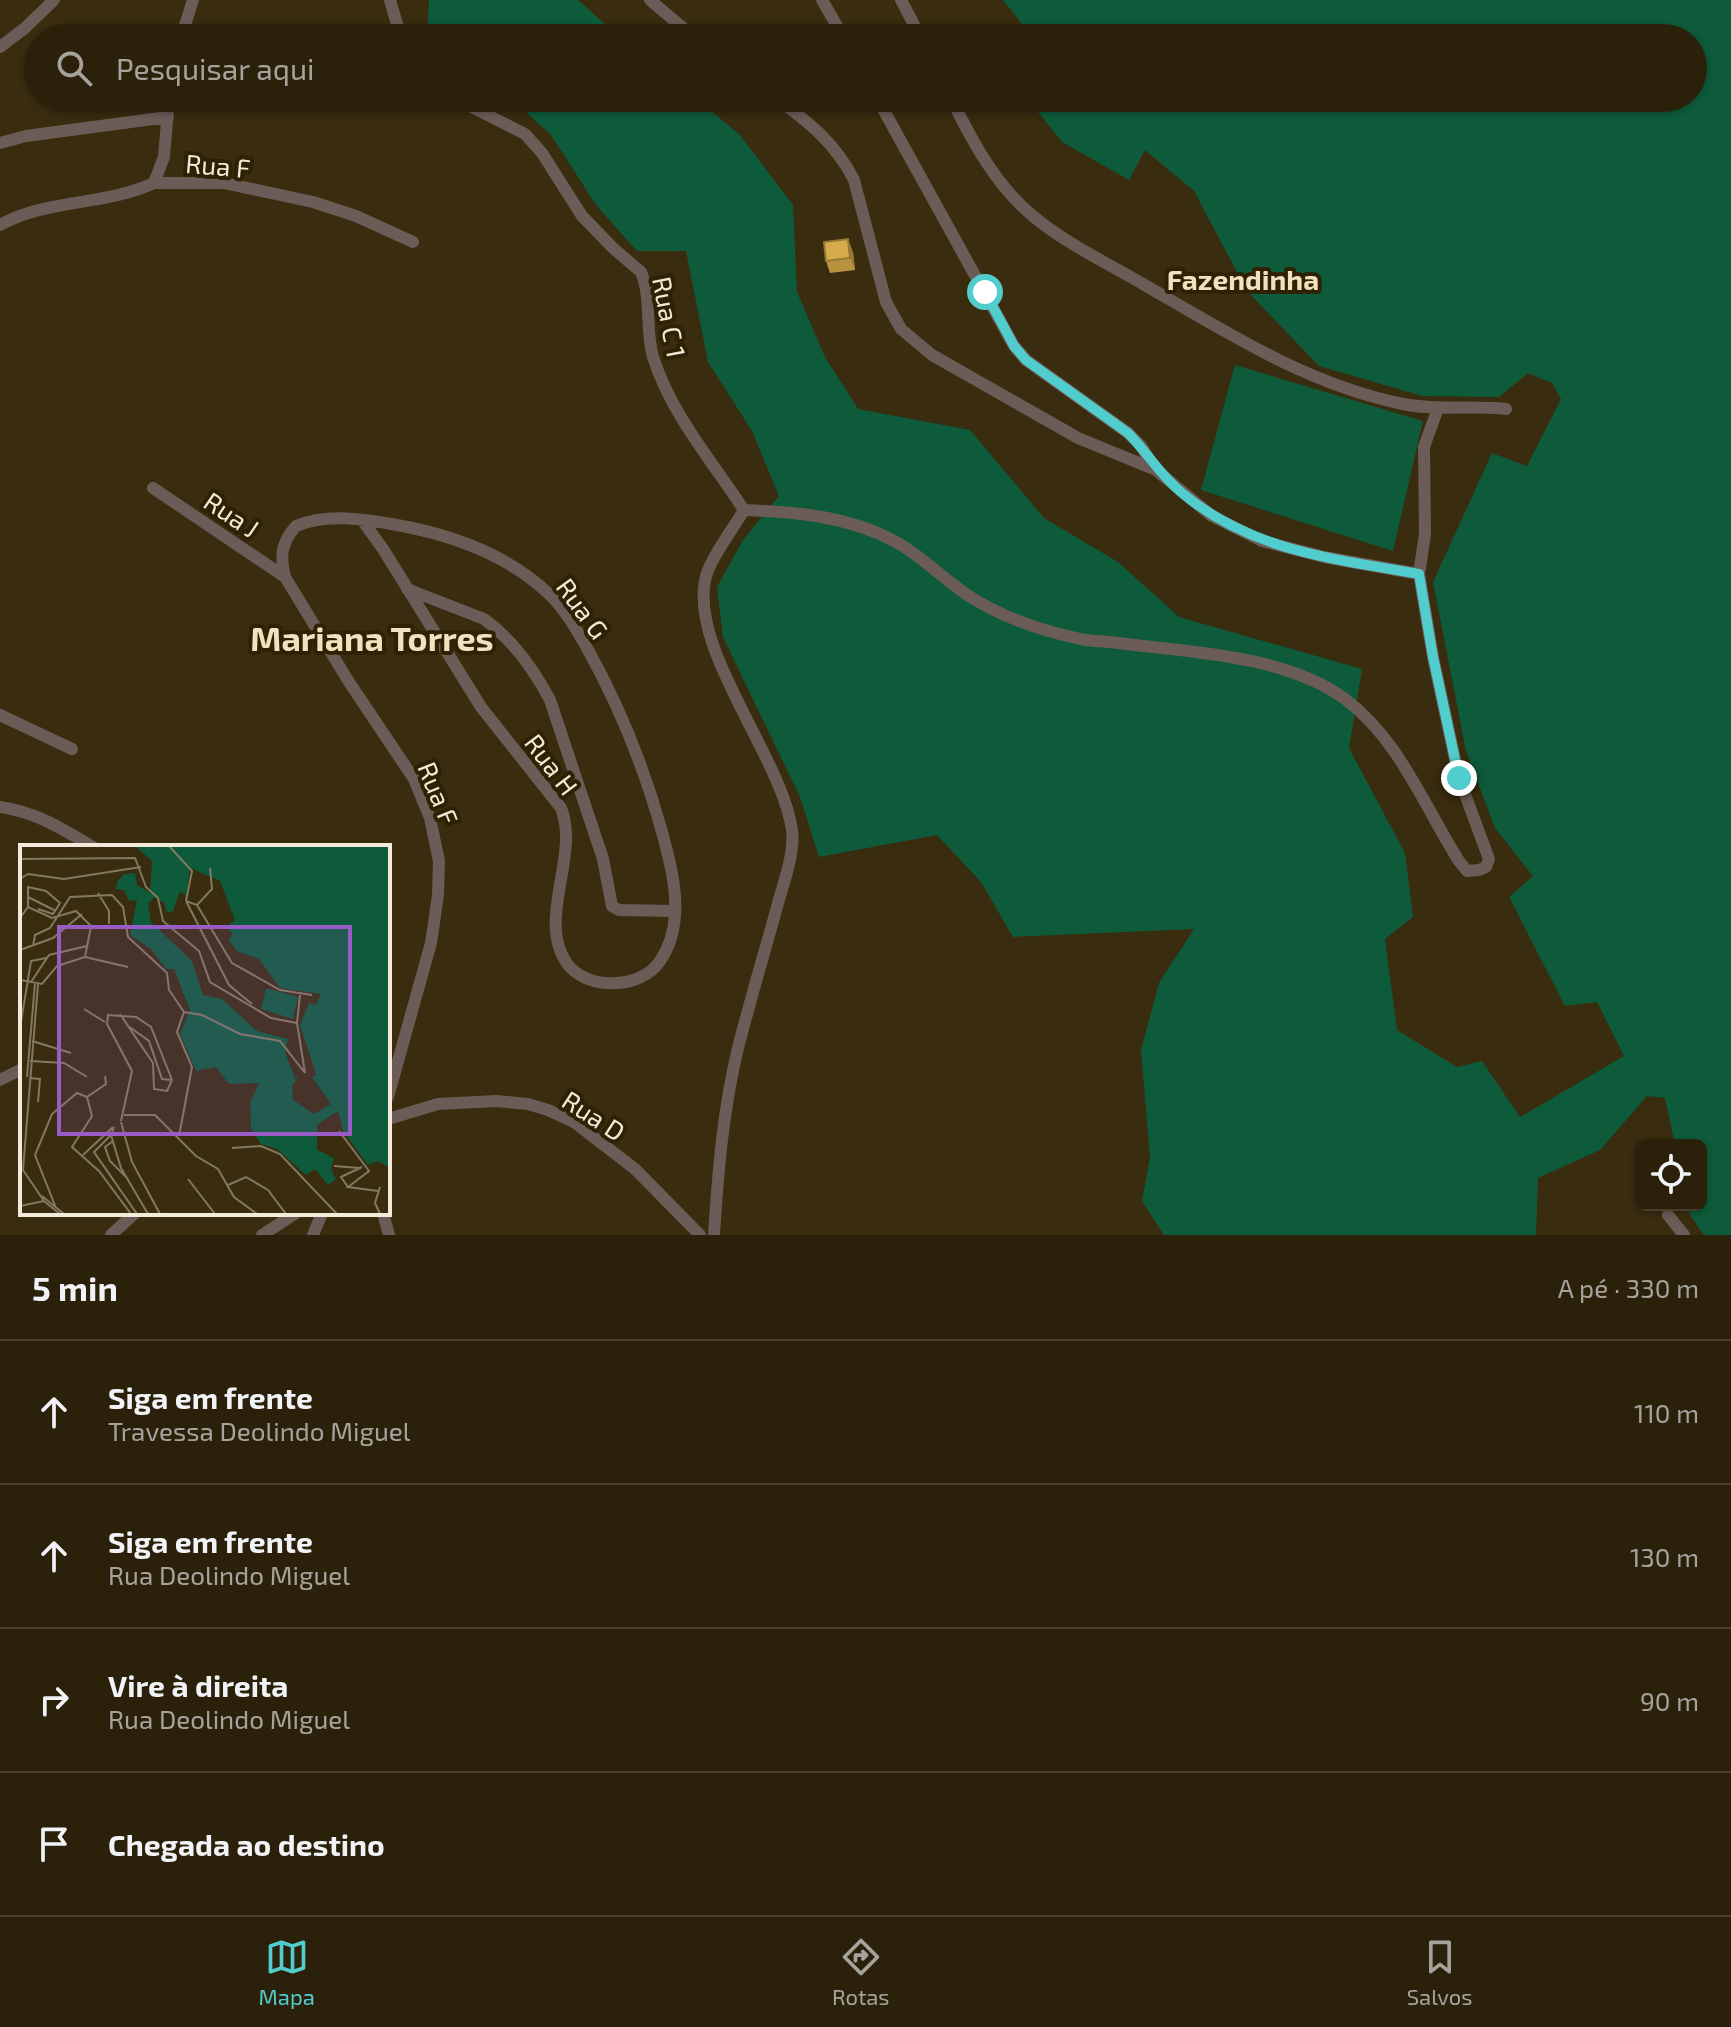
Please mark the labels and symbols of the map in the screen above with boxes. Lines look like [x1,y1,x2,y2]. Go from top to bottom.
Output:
street label: Rua F [184,147,252,183]
district label: Fazendinha [1167,262,1319,296]
street label: Rua C 1 [647,274,693,360]
route start [967,274,1003,310]
street label: Rua J [199,485,265,543]
street label: Rua G [551,572,615,644]
district label: Mariana Torres [250,617,494,658]
street label: Rua H [519,727,585,801]
street label: Rua F [412,757,466,829]
route end [1441,760,1477,796]
inset map [20,845,390,1215]
street label: Rua D [557,1083,631,1147]

